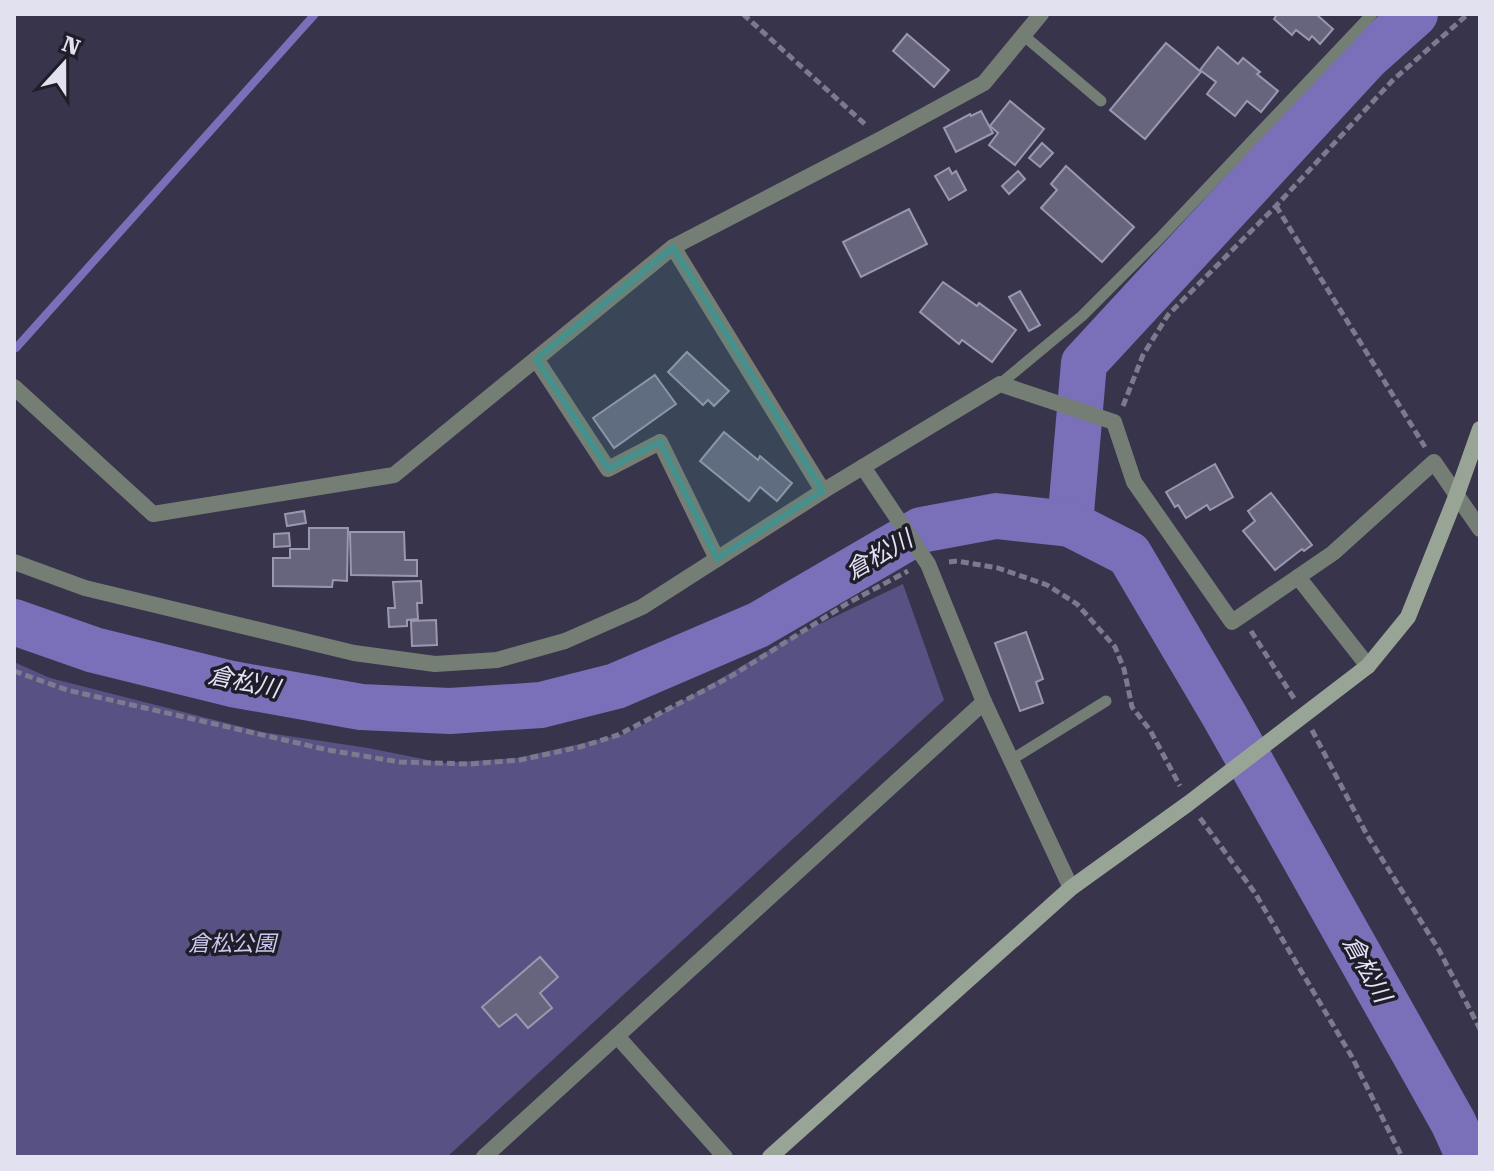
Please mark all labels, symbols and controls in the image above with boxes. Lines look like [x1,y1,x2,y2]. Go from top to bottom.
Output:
north arrow [24,24,104,104]
text: N [59,31,83,61]
water label: 倉松川 [841,523,920,585]
water label: 倉松川 [206,661,285,704]
park label: 倉松公園 [188,931,279,956]
water label: 倉松川 [1337,931,1398,1010]

